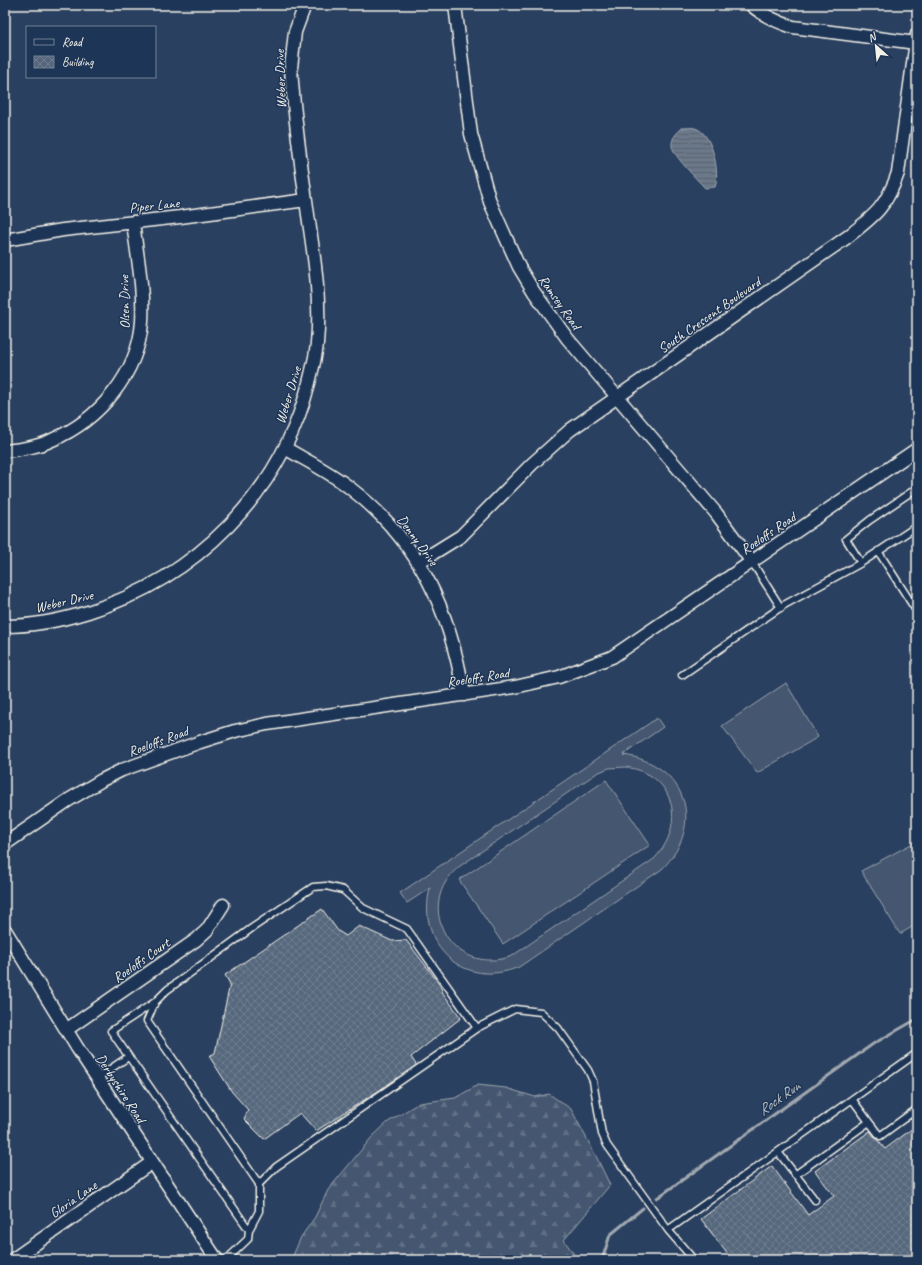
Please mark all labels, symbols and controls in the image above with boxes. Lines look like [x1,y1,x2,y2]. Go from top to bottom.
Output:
legend [26,26,156,78]
north arrow [856,26,896,66]
text: N [865,28,880,45]
text: Road [62,34,84,50]
street label: Weber Drive [271,48,290,109]
text: Building [62,54,94,70]
street label: Piper Lane [128,194,181,217]
street label: Ramsey Road [535,272,586,335]
street label: South Crescent Boulevard [655,272,766,357]
street label: Olsen Drive [116,274,133,329]
street label: Weber Drive [272,363,306,426]
street label: Roeloffs Road [738,507,801,558]
street label: Denny Drive [394,512,443,570]
street label: Weber Drive [34,586,96,616]
street label: Roeloffs Road [446,664,513,691]
street label: Roeloffs Road [126,722,193,760]
street label: Roeloffs Court [109,934,174,986]
street label: Derbyshire Road [92,1051,151,1128]
water label: Rock Run [754,1076,805,1120]
street label: Gloria Lane [46,1176,101,1222]

